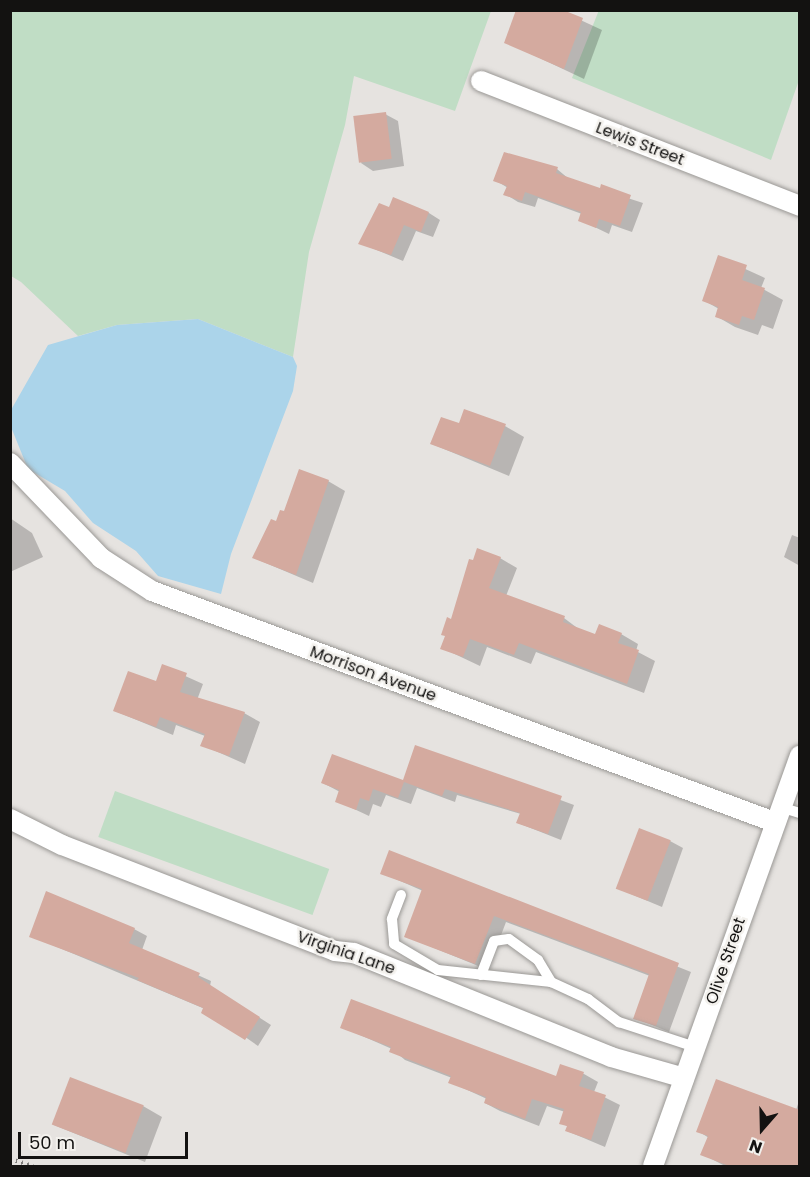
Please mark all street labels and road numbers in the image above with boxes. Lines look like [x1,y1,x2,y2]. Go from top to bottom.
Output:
street label: Lewis Street [593,118,687,170]
street label: Morrison Avenue [307,642,439,706]
street label: Olive Street [702,915,750,1007]
street label: Virginia Lane [294,927,398,979]

